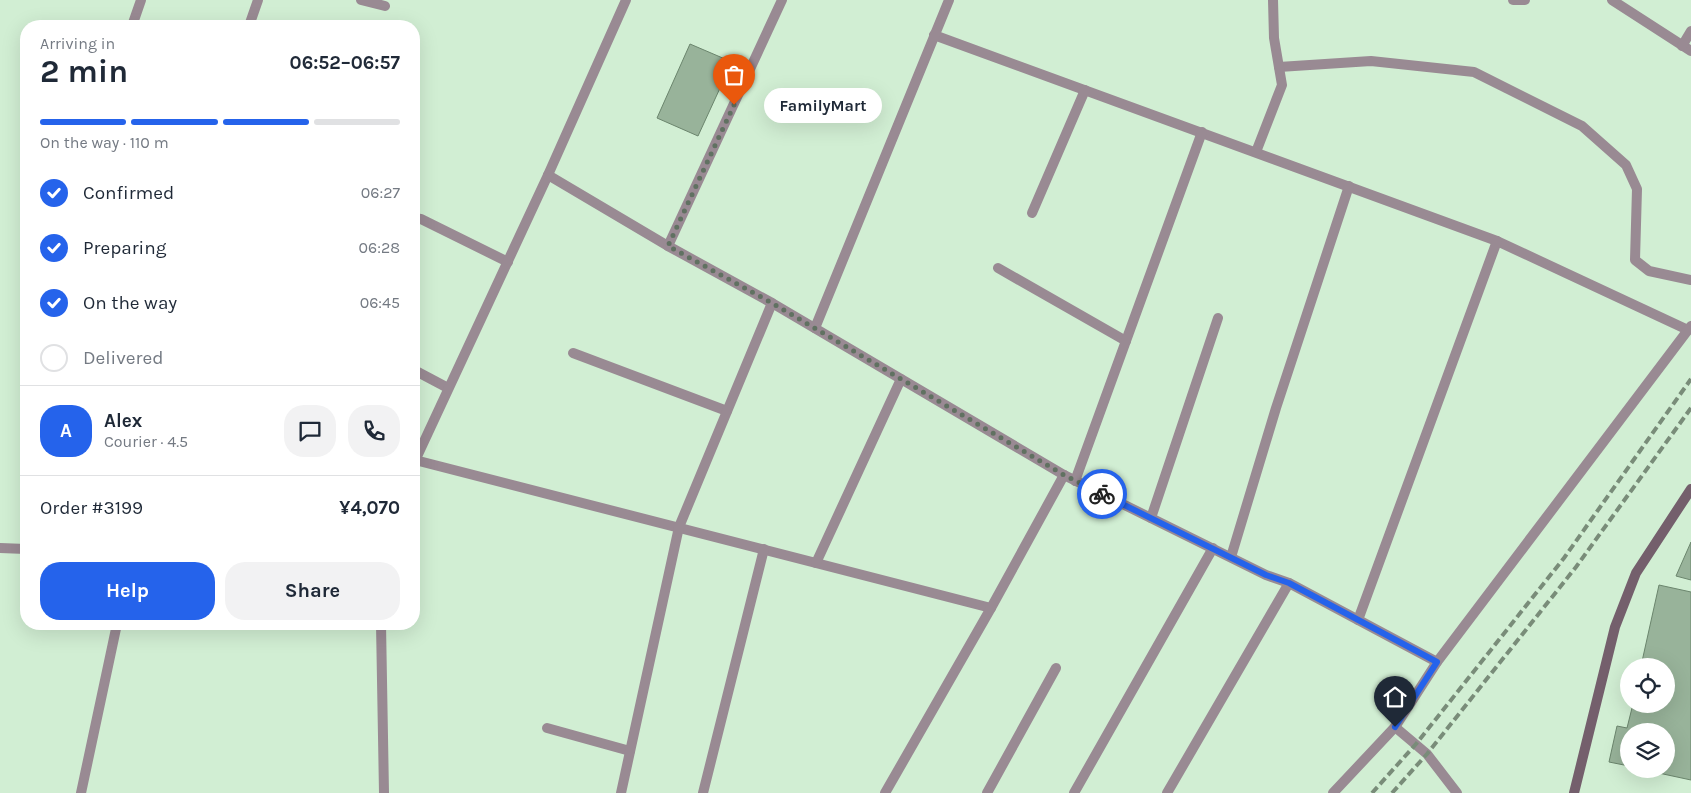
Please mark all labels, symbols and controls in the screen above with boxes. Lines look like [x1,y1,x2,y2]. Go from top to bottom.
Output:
text: Arriving in [40,34,115,53]
text: 06:52–06:57 [290,52,400,74]
text: 2 min [40,53,128,90]
pin [713,54,755,105]
icon: bag [720,61,748,89]
callout: FamilyMart [764,88,882,122]
text: FamilyMart [779,96,867,115]
text: On the way · 110 m [40,133,169,152]
icon: check [40,179,68,207]
text: Confirmed [83,182,174,204]
text: 06:27 [361,183,400,202]
icon: check [40,234,68,262]
text: Preparing [83,237,166,259]
text: 06:28 [359,238,400,257]
icon: check [40,289,68,317]
text: On the way [83,292,177,314]
text: 06:45 [360,293,400,312]
text: Delivered [83,347,163,369]
button: chat [284,405,336,457]
button: phone [348,405,400,457]
text: Alex [104,410,142,432]
text: A [60,420,72,442]
text: Courier · 4.5 [104,432,188,451]
courier [1077,469,1127,519]
icon: bike [1088,480,1116,508]
text: Order #3199 [40,497,143,519]
text: ¥4,070 [339,497,400,519]
button: Help [40,562,215,620]
button: Share [225,562,400,620]
map controls [1620,658,1675,778]
button: locate [1620,658,1675,713]
pin [1374,676,1416,727]
icon: home [1381,683,1409,711]
button: layers [1620,723,1675,778]

